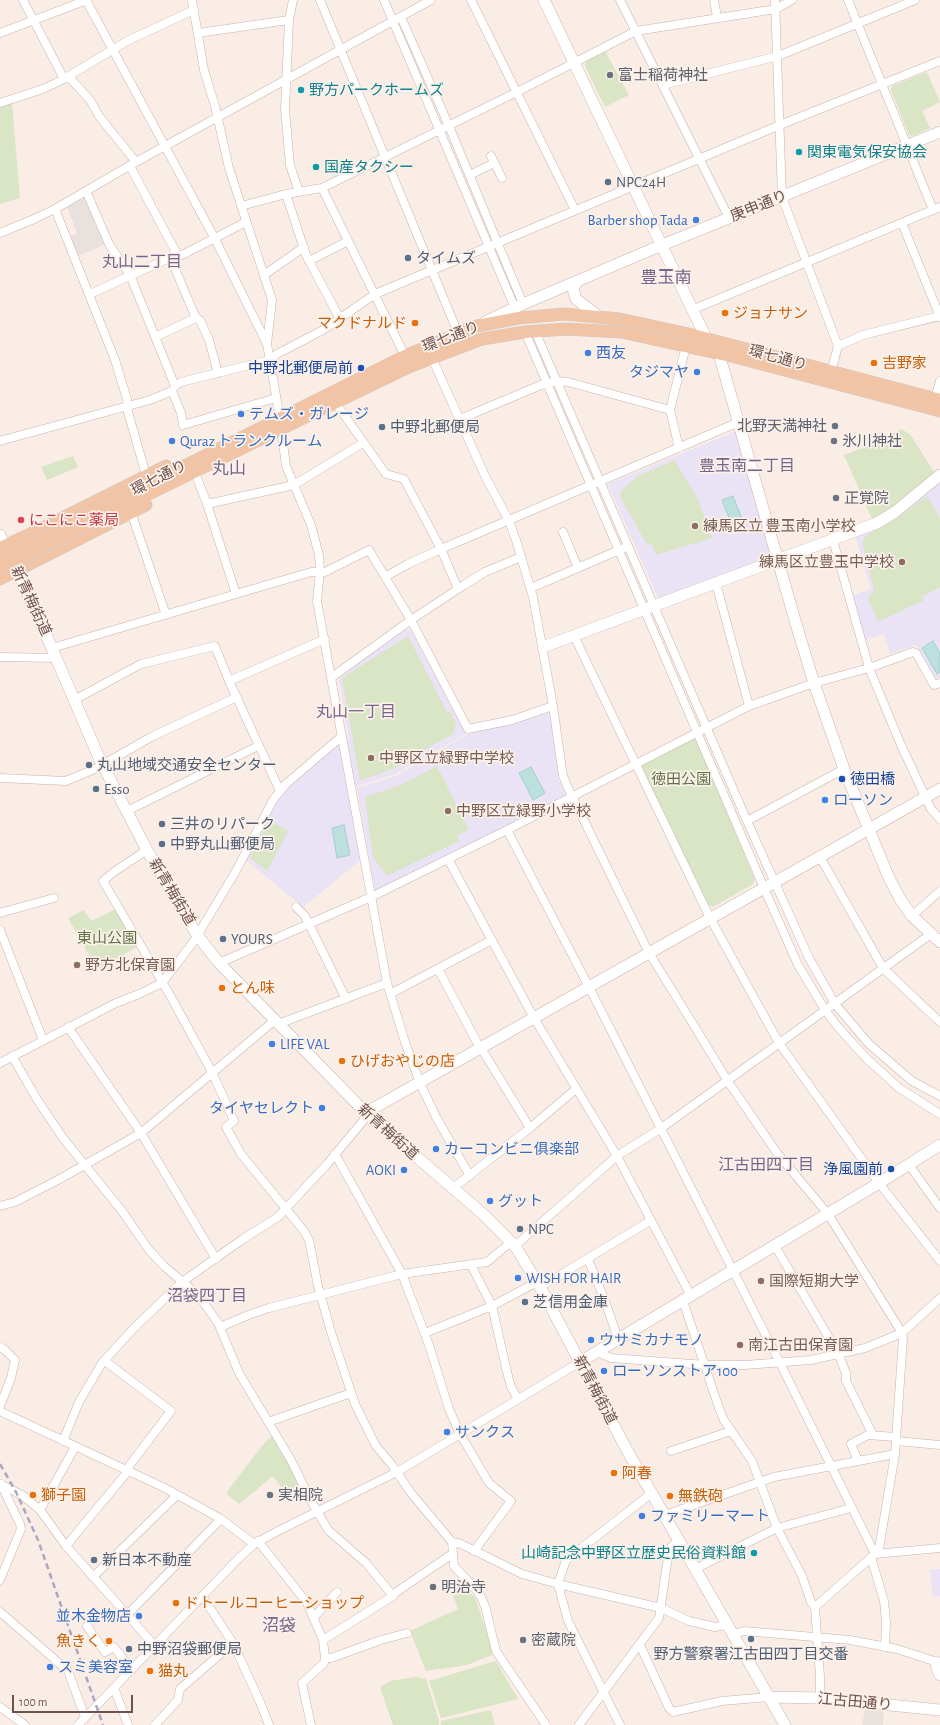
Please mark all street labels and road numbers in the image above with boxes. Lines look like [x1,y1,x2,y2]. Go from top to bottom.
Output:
street label: 庚申通り [728,186,790,226]
street label: 環七通り [420,318,482,356]
street label: 環七通り [747,342,809,374]
street label: 環七通り [128,456,190,500]
street label: 新青梅街道 [7,563,55,639]
street label: 新青梅街道 [145,855,199,929]
street label: 新青梅街道 [354,1100,422,1164]
street label: 新青梅街道 [569,1353,621,1427]
street label: 江古田通り [817,1690,893,1714]

